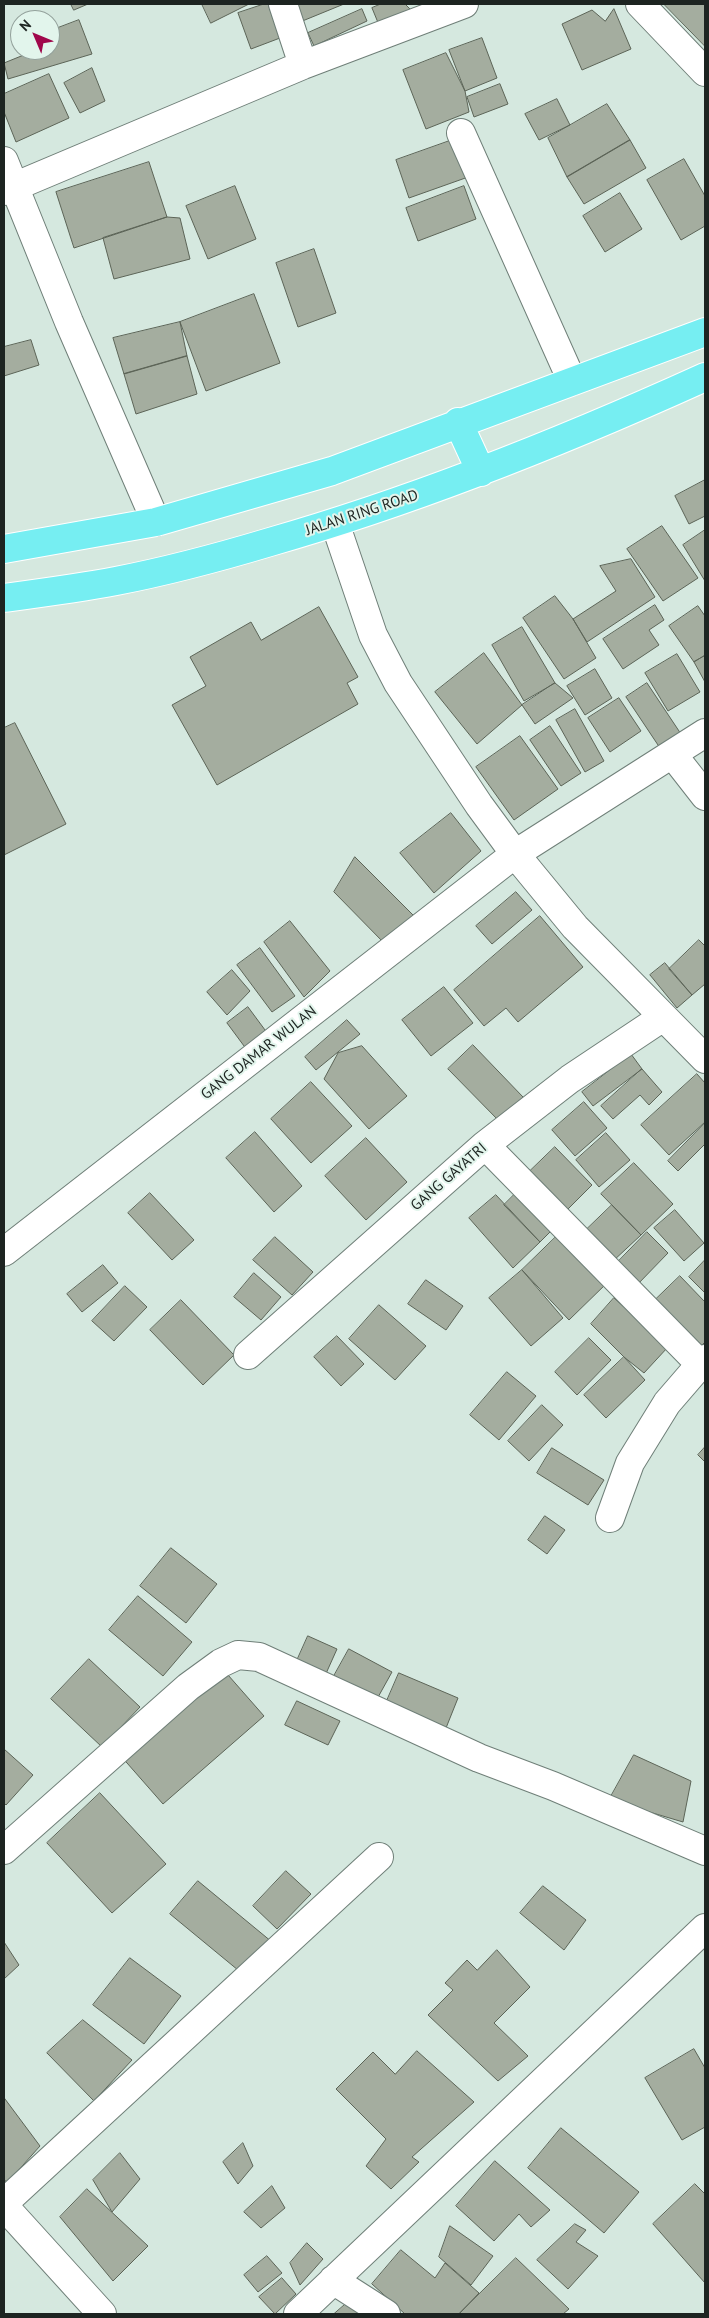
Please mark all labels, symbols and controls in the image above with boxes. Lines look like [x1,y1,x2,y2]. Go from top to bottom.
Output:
north arrow [10,10,60,60]
text: N [15,15,35,35]
street label: JALAN RING ROAD [304,486,420,540]
street label: GANG DAMAR WULAN [198,1002,320,1104]
street label: GANG GAYATRI [407,1139,491,1215]

